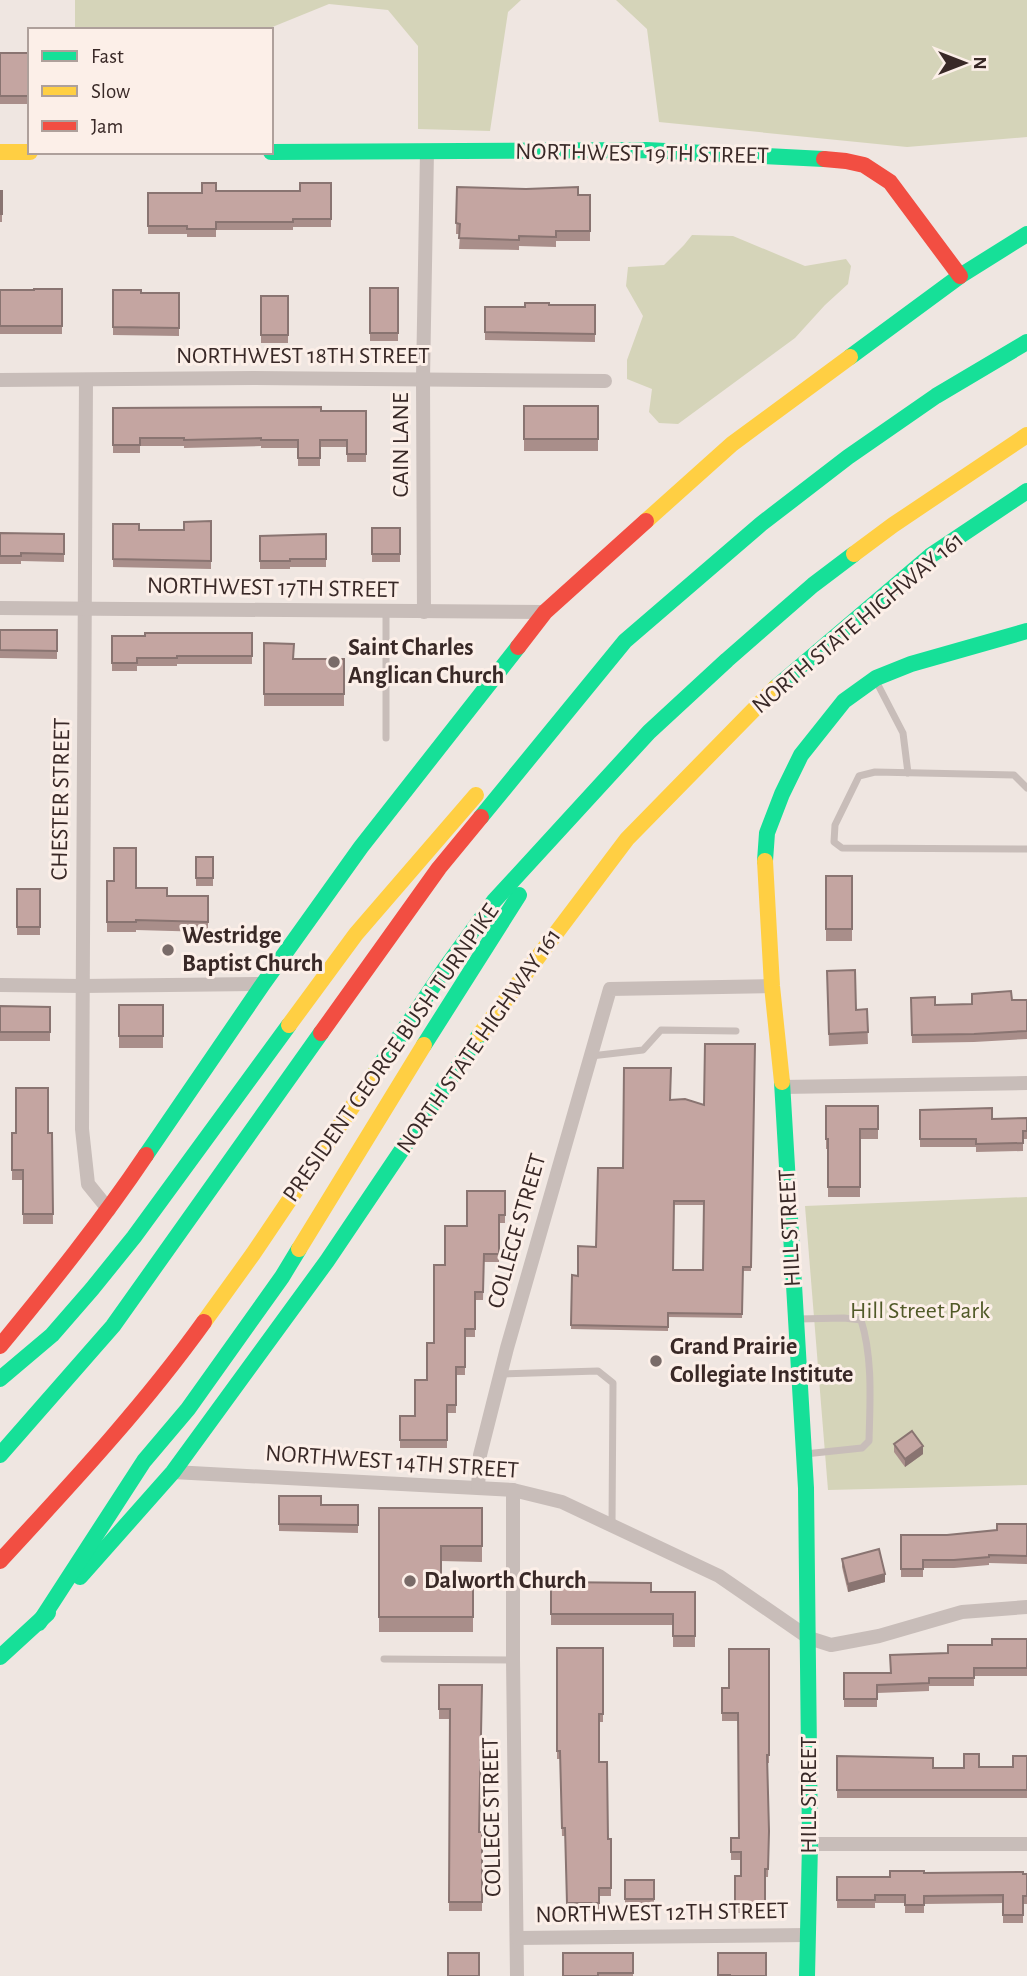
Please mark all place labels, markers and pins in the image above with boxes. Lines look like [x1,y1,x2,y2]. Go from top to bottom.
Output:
place label: Saint Charles Anglican Church [348,636,504,688]
marker: Saint Charles Anglican Church [326,654,342,670]
place label: Westridge Baptist Church [182,924,323,976]
marker: Westridge Baptist Church [160,942,176,958]
place label: Grand Prairie Collegiate Institute [670,1335,853,1387]
marker: Grand Prairie Collegiate Institute [648,1353,664,1369]
place label: Dalworth Church [424,1569,587,1593]
marker: Dalworth Church [402,1573,418,1589]

